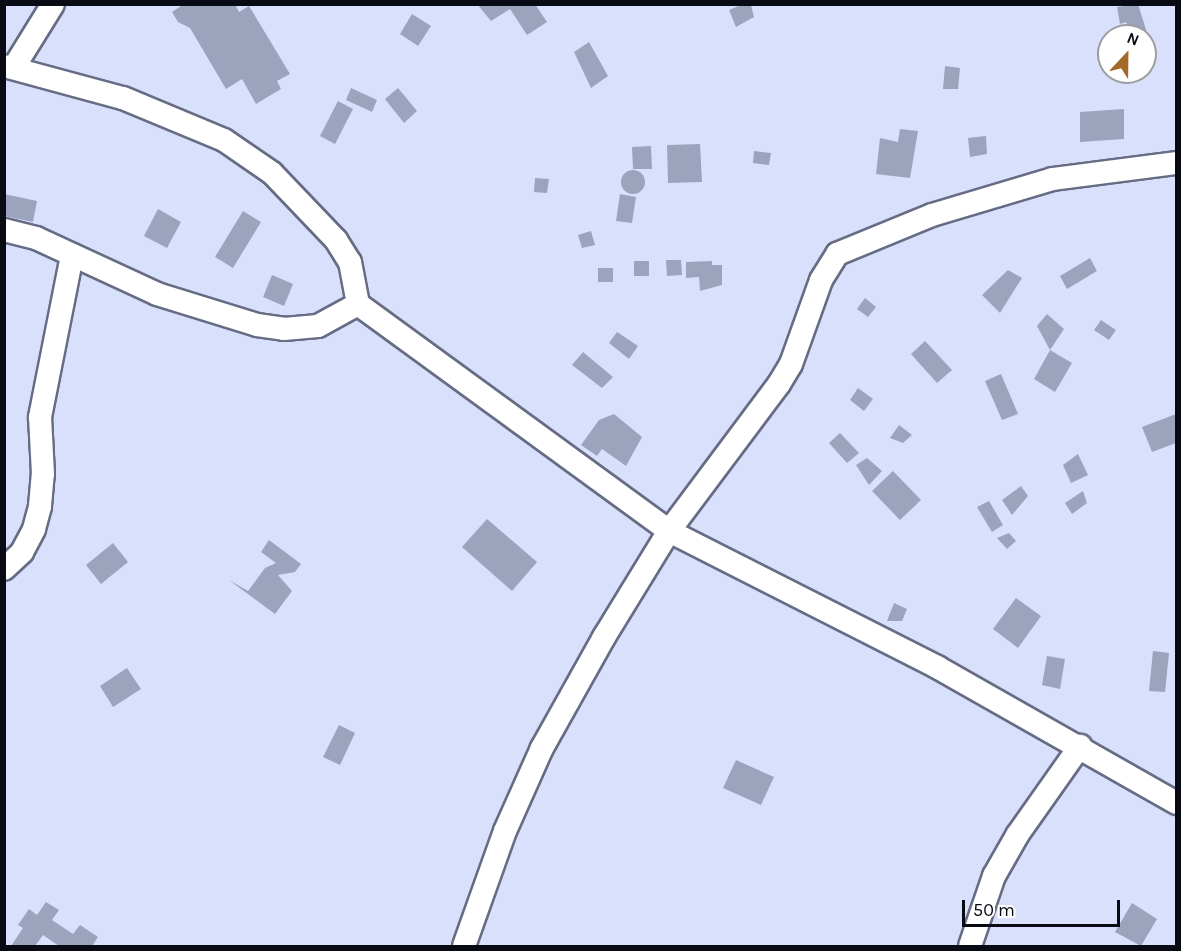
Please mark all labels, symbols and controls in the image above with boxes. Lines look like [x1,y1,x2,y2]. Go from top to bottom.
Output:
north arrow [1097,24,1157,84]
text: N [1124,28,1142,50]
scale bar [965,888,1122,926]
text: 50 m [973,899,1015,921]

